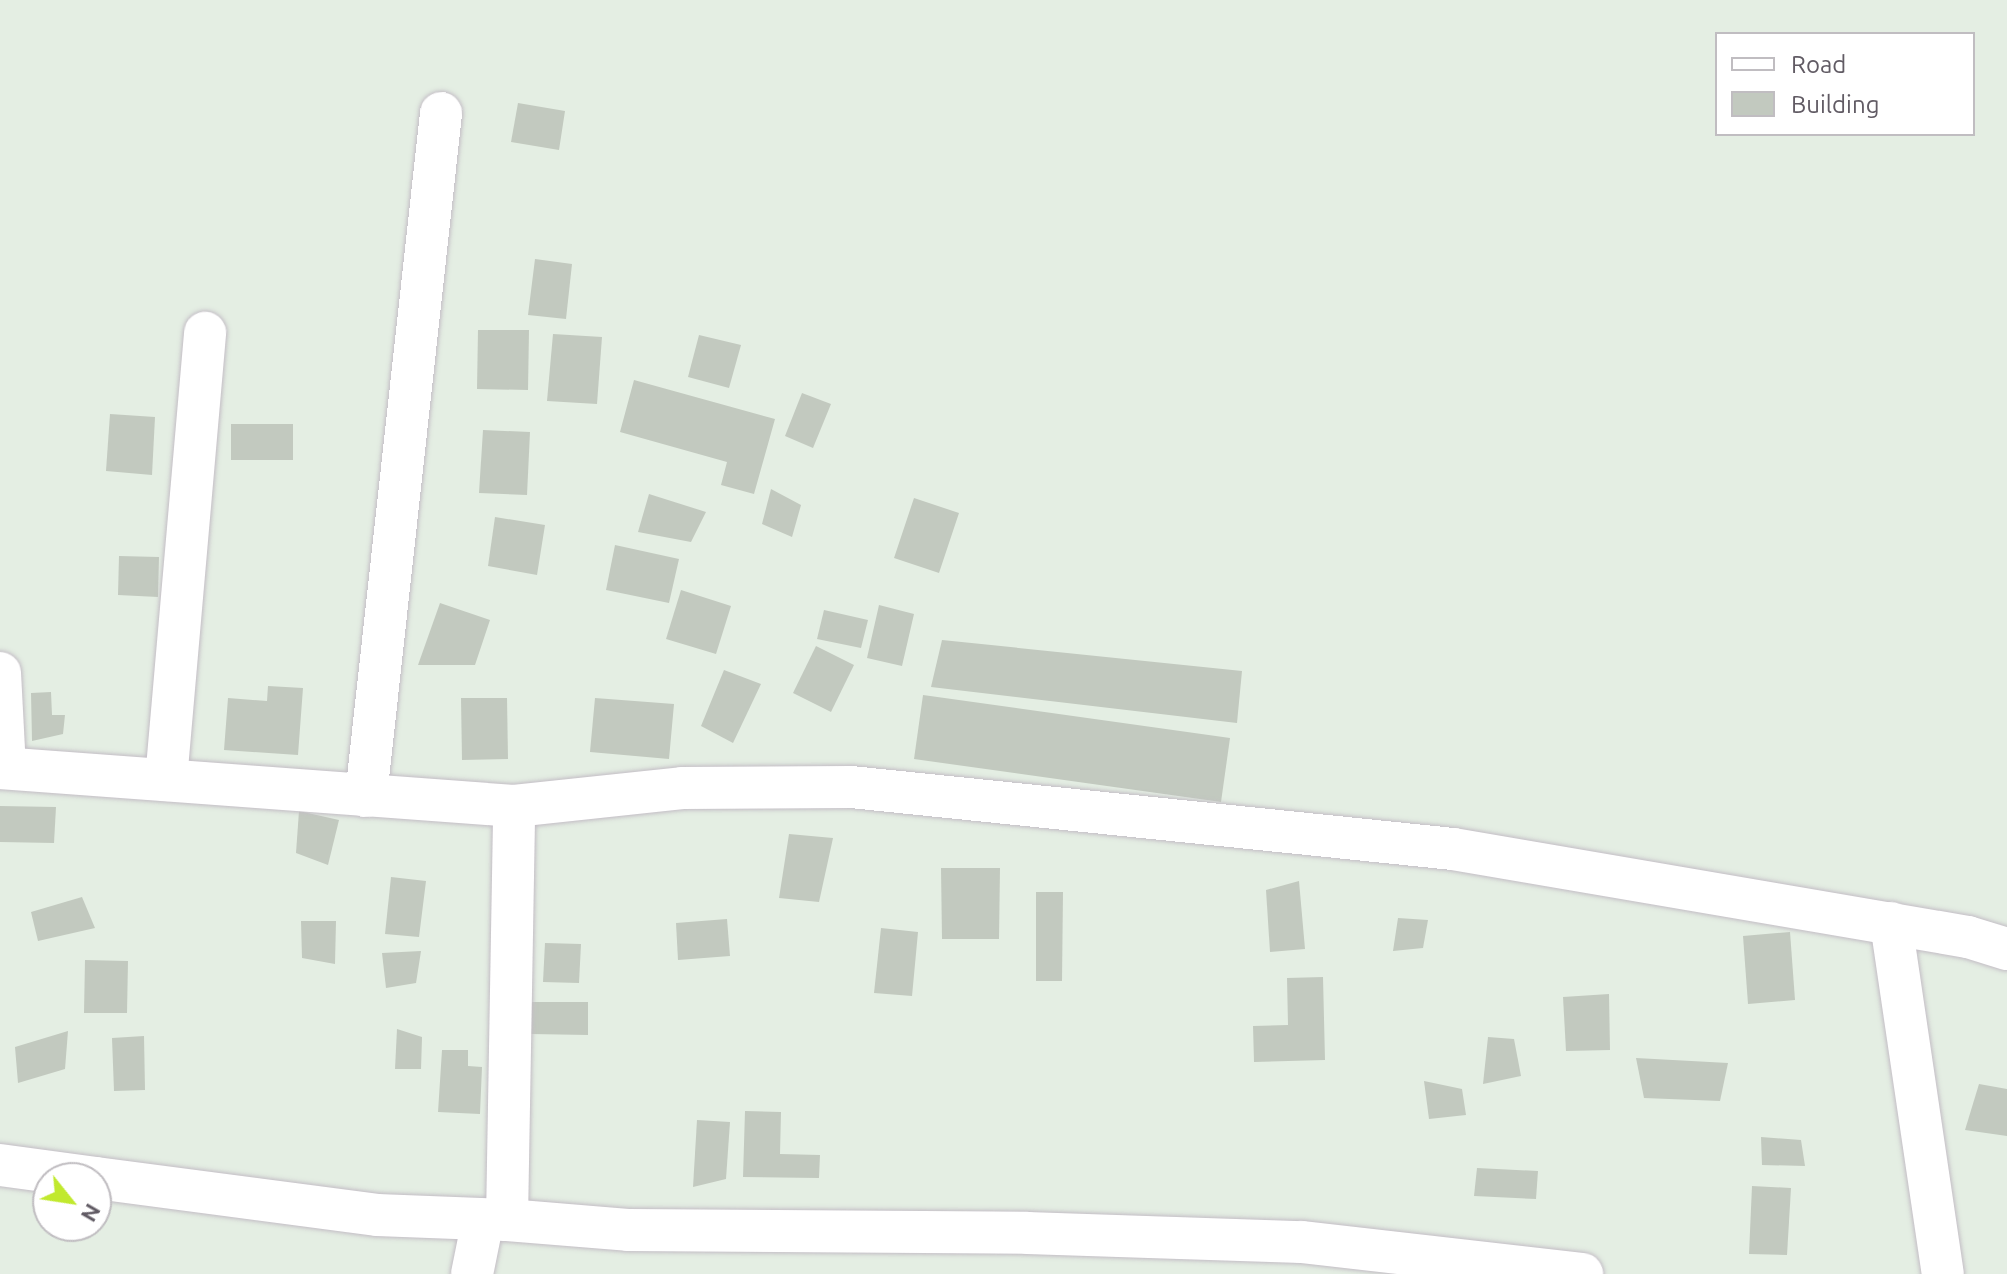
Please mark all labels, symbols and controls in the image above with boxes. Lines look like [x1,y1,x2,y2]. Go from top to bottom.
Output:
legend [1715,32,1975,136]
text: Road [1791,51,1846,78]
text: Building [1791,91,1879,118]
north arrow [32,1162,112,1242]
text: N [77,1200,106,1227]

